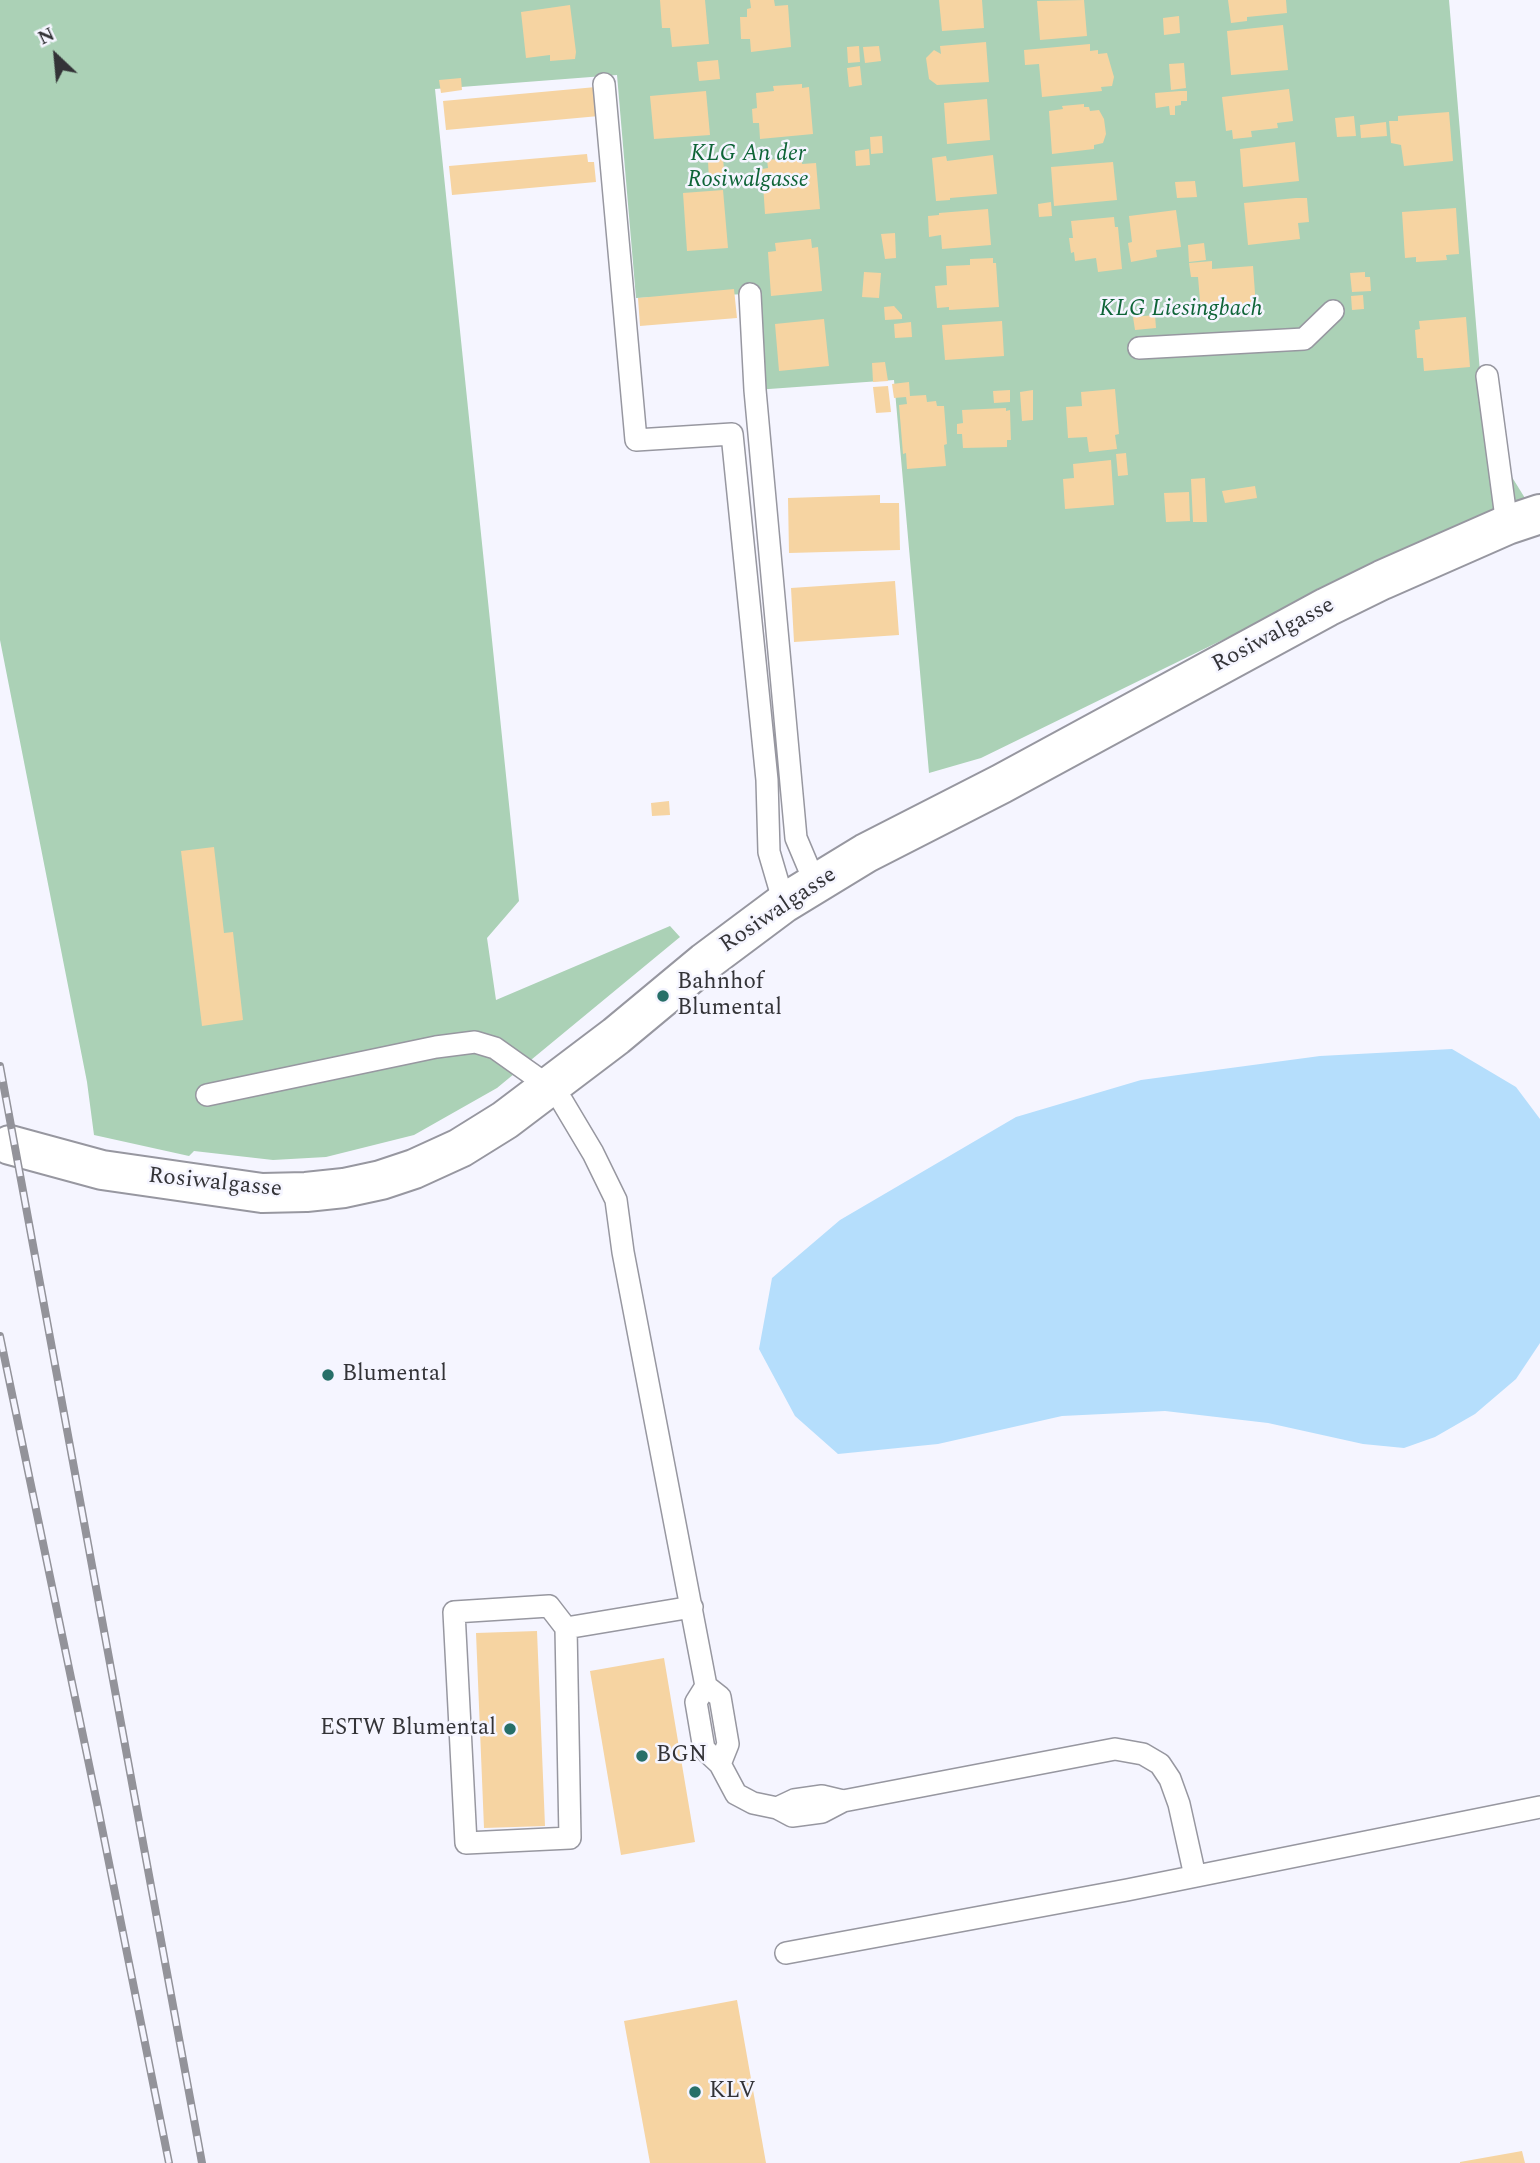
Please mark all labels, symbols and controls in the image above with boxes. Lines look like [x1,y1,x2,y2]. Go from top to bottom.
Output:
text: N [33,20,60,53]
north arrow [21,21,91,91]
park label: KLG An der Rosiwalgasse [687,141,809,195]
park label: KLG Liesingbach [1099,296,1263,324]
street label: Rosiwalgasse [1208,592,1340,680]
street label: Rosiwalgasse [716,862,842,960]
place label: Bahnhof Blumental [677,969,782,1023]
marker: Bahnhof Blumental [655,988,671,1004]
street label: Rosiwalgasse [147,1163,283,1205]
place label: Blumental [342,1361,447,1389]
marker: Blumental [320,1367,336,1383]
place label: ESTW Blumental [320,1715,496,1743]
marker: ESTW Blumental [502,1721,518,1737]
place label: BGN [656,1742,707,1770]
marker: BGN [634,1748,650,1764]
place label: KLV [709,2078,756,2106]
marker: KLV [687,2084,703,2100]

